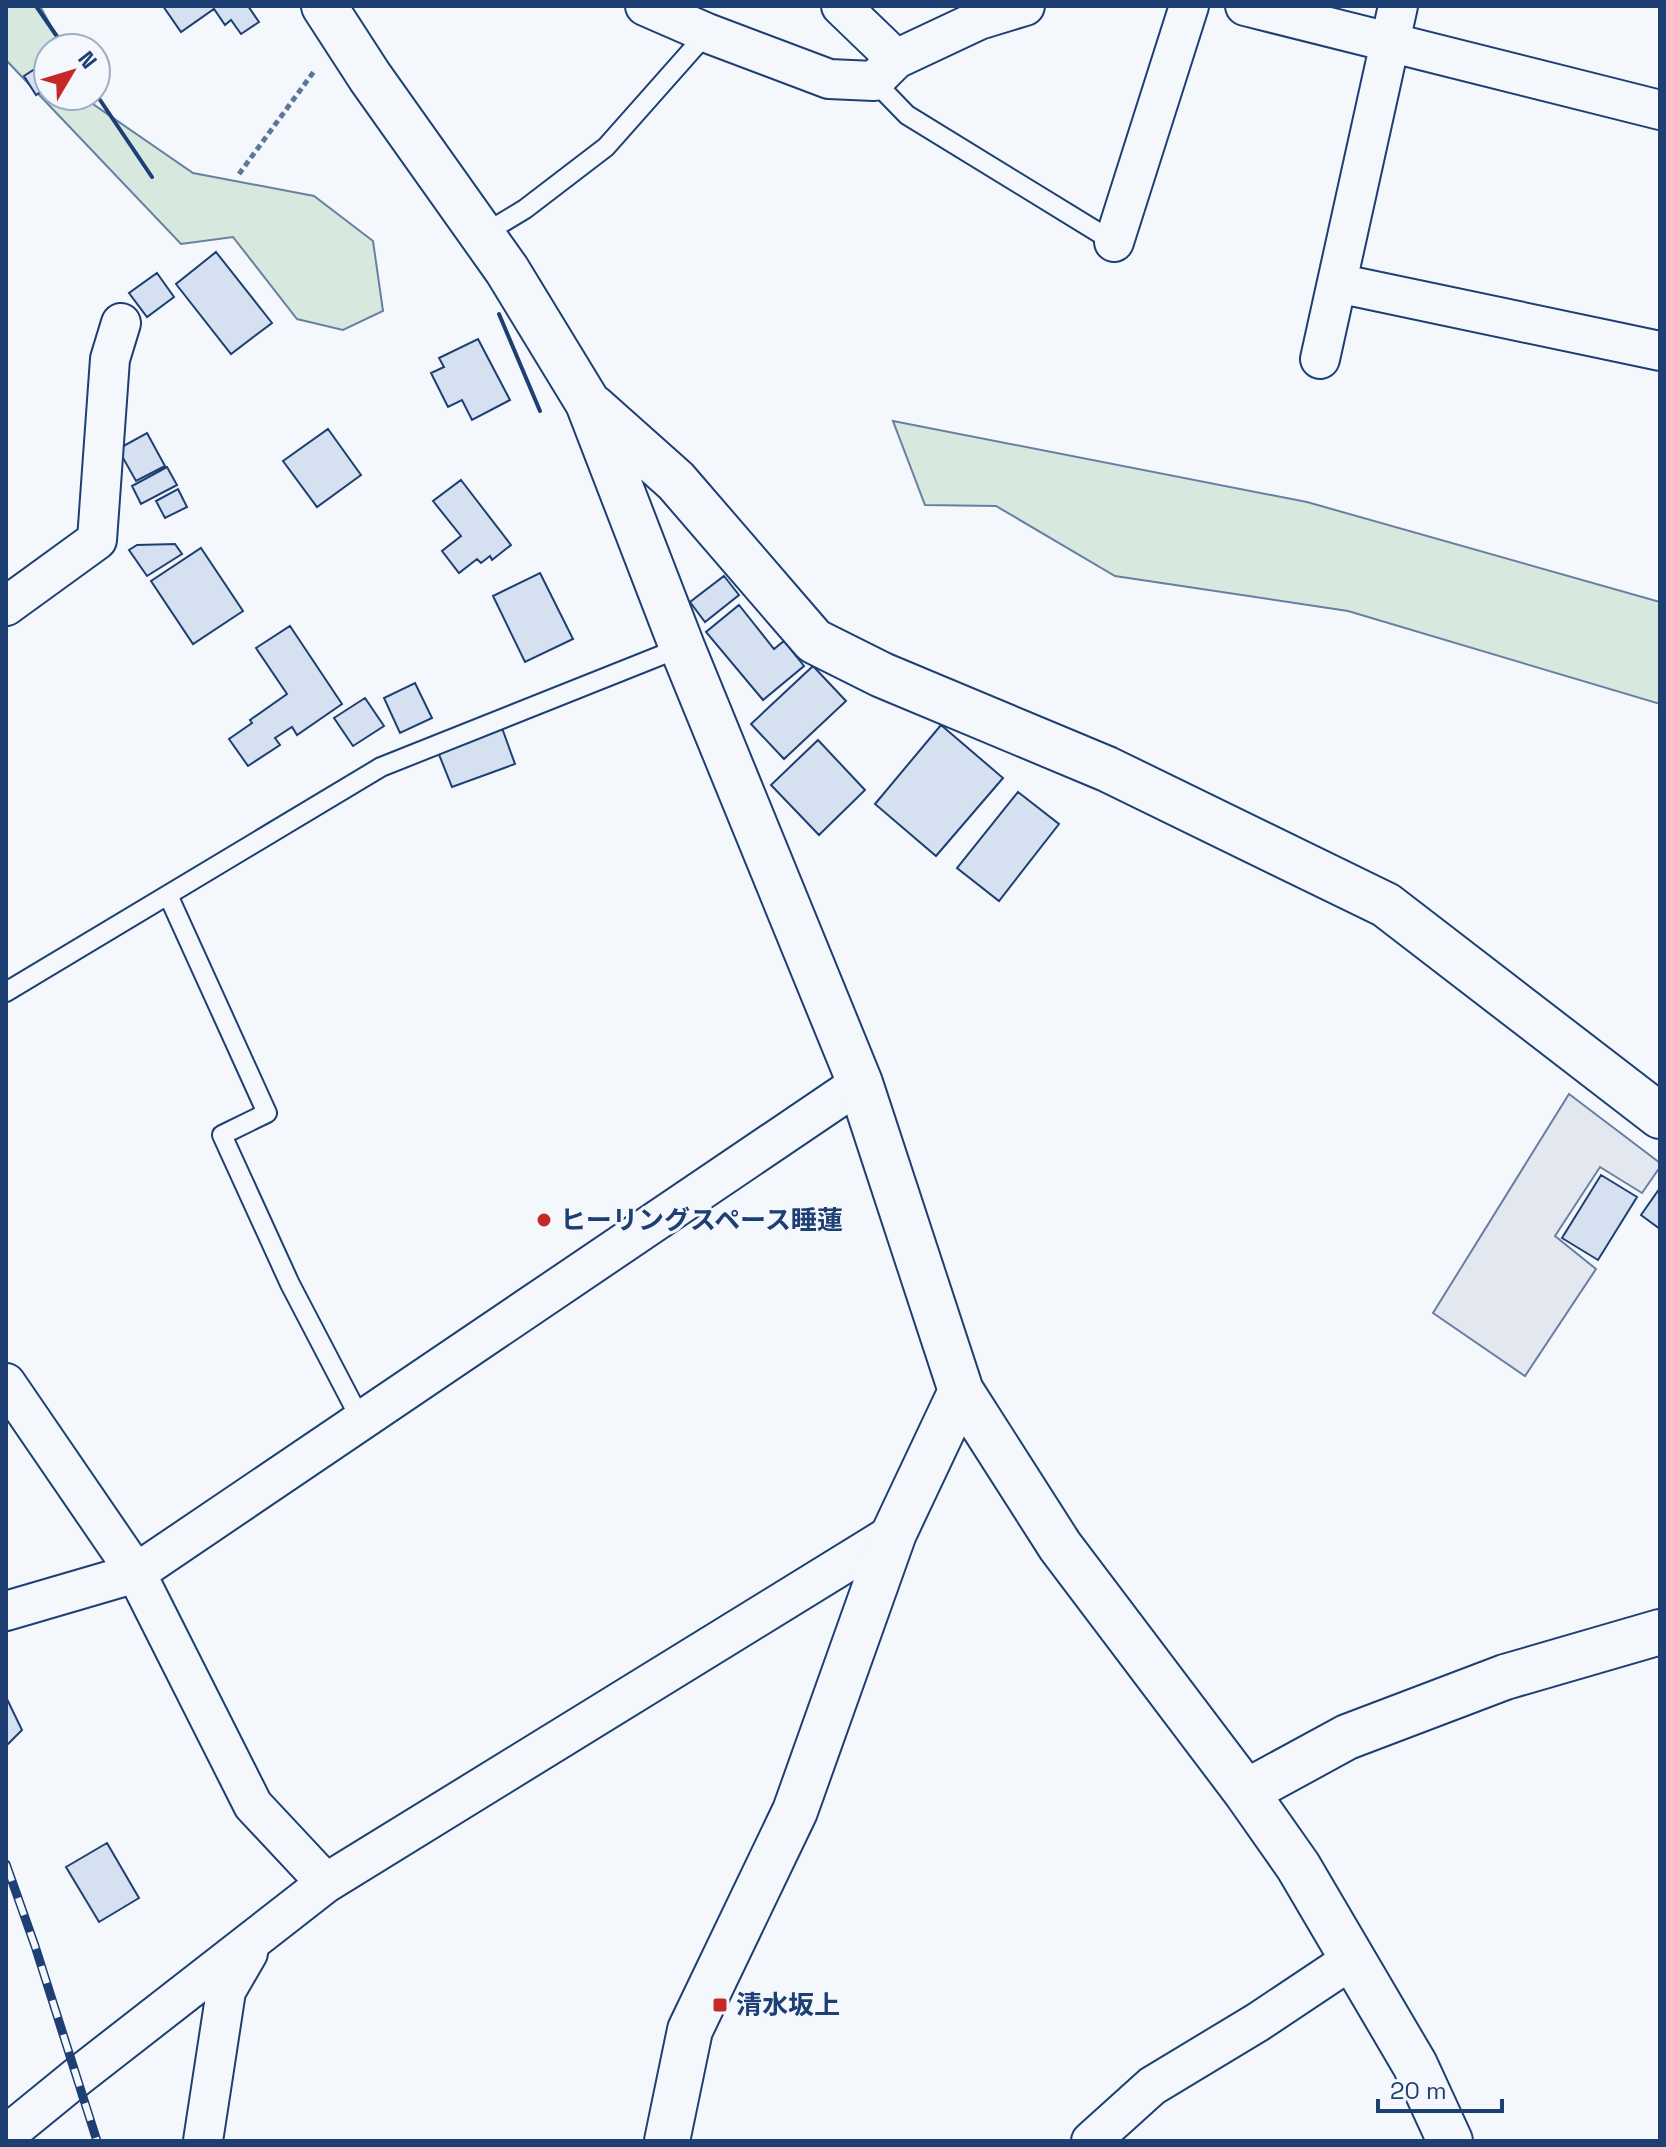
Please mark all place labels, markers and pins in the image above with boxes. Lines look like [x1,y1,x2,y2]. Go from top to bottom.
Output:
place label: ヒーリングスペース睡蓮 [560,1203,843,1237]
marker: ヒーリングスペース睡蓮 [535,1211,553,1229]
place label: 清水坂上 [736,1988,840,2022]
marker: 清水坂上 [711,1996,729,2014]

